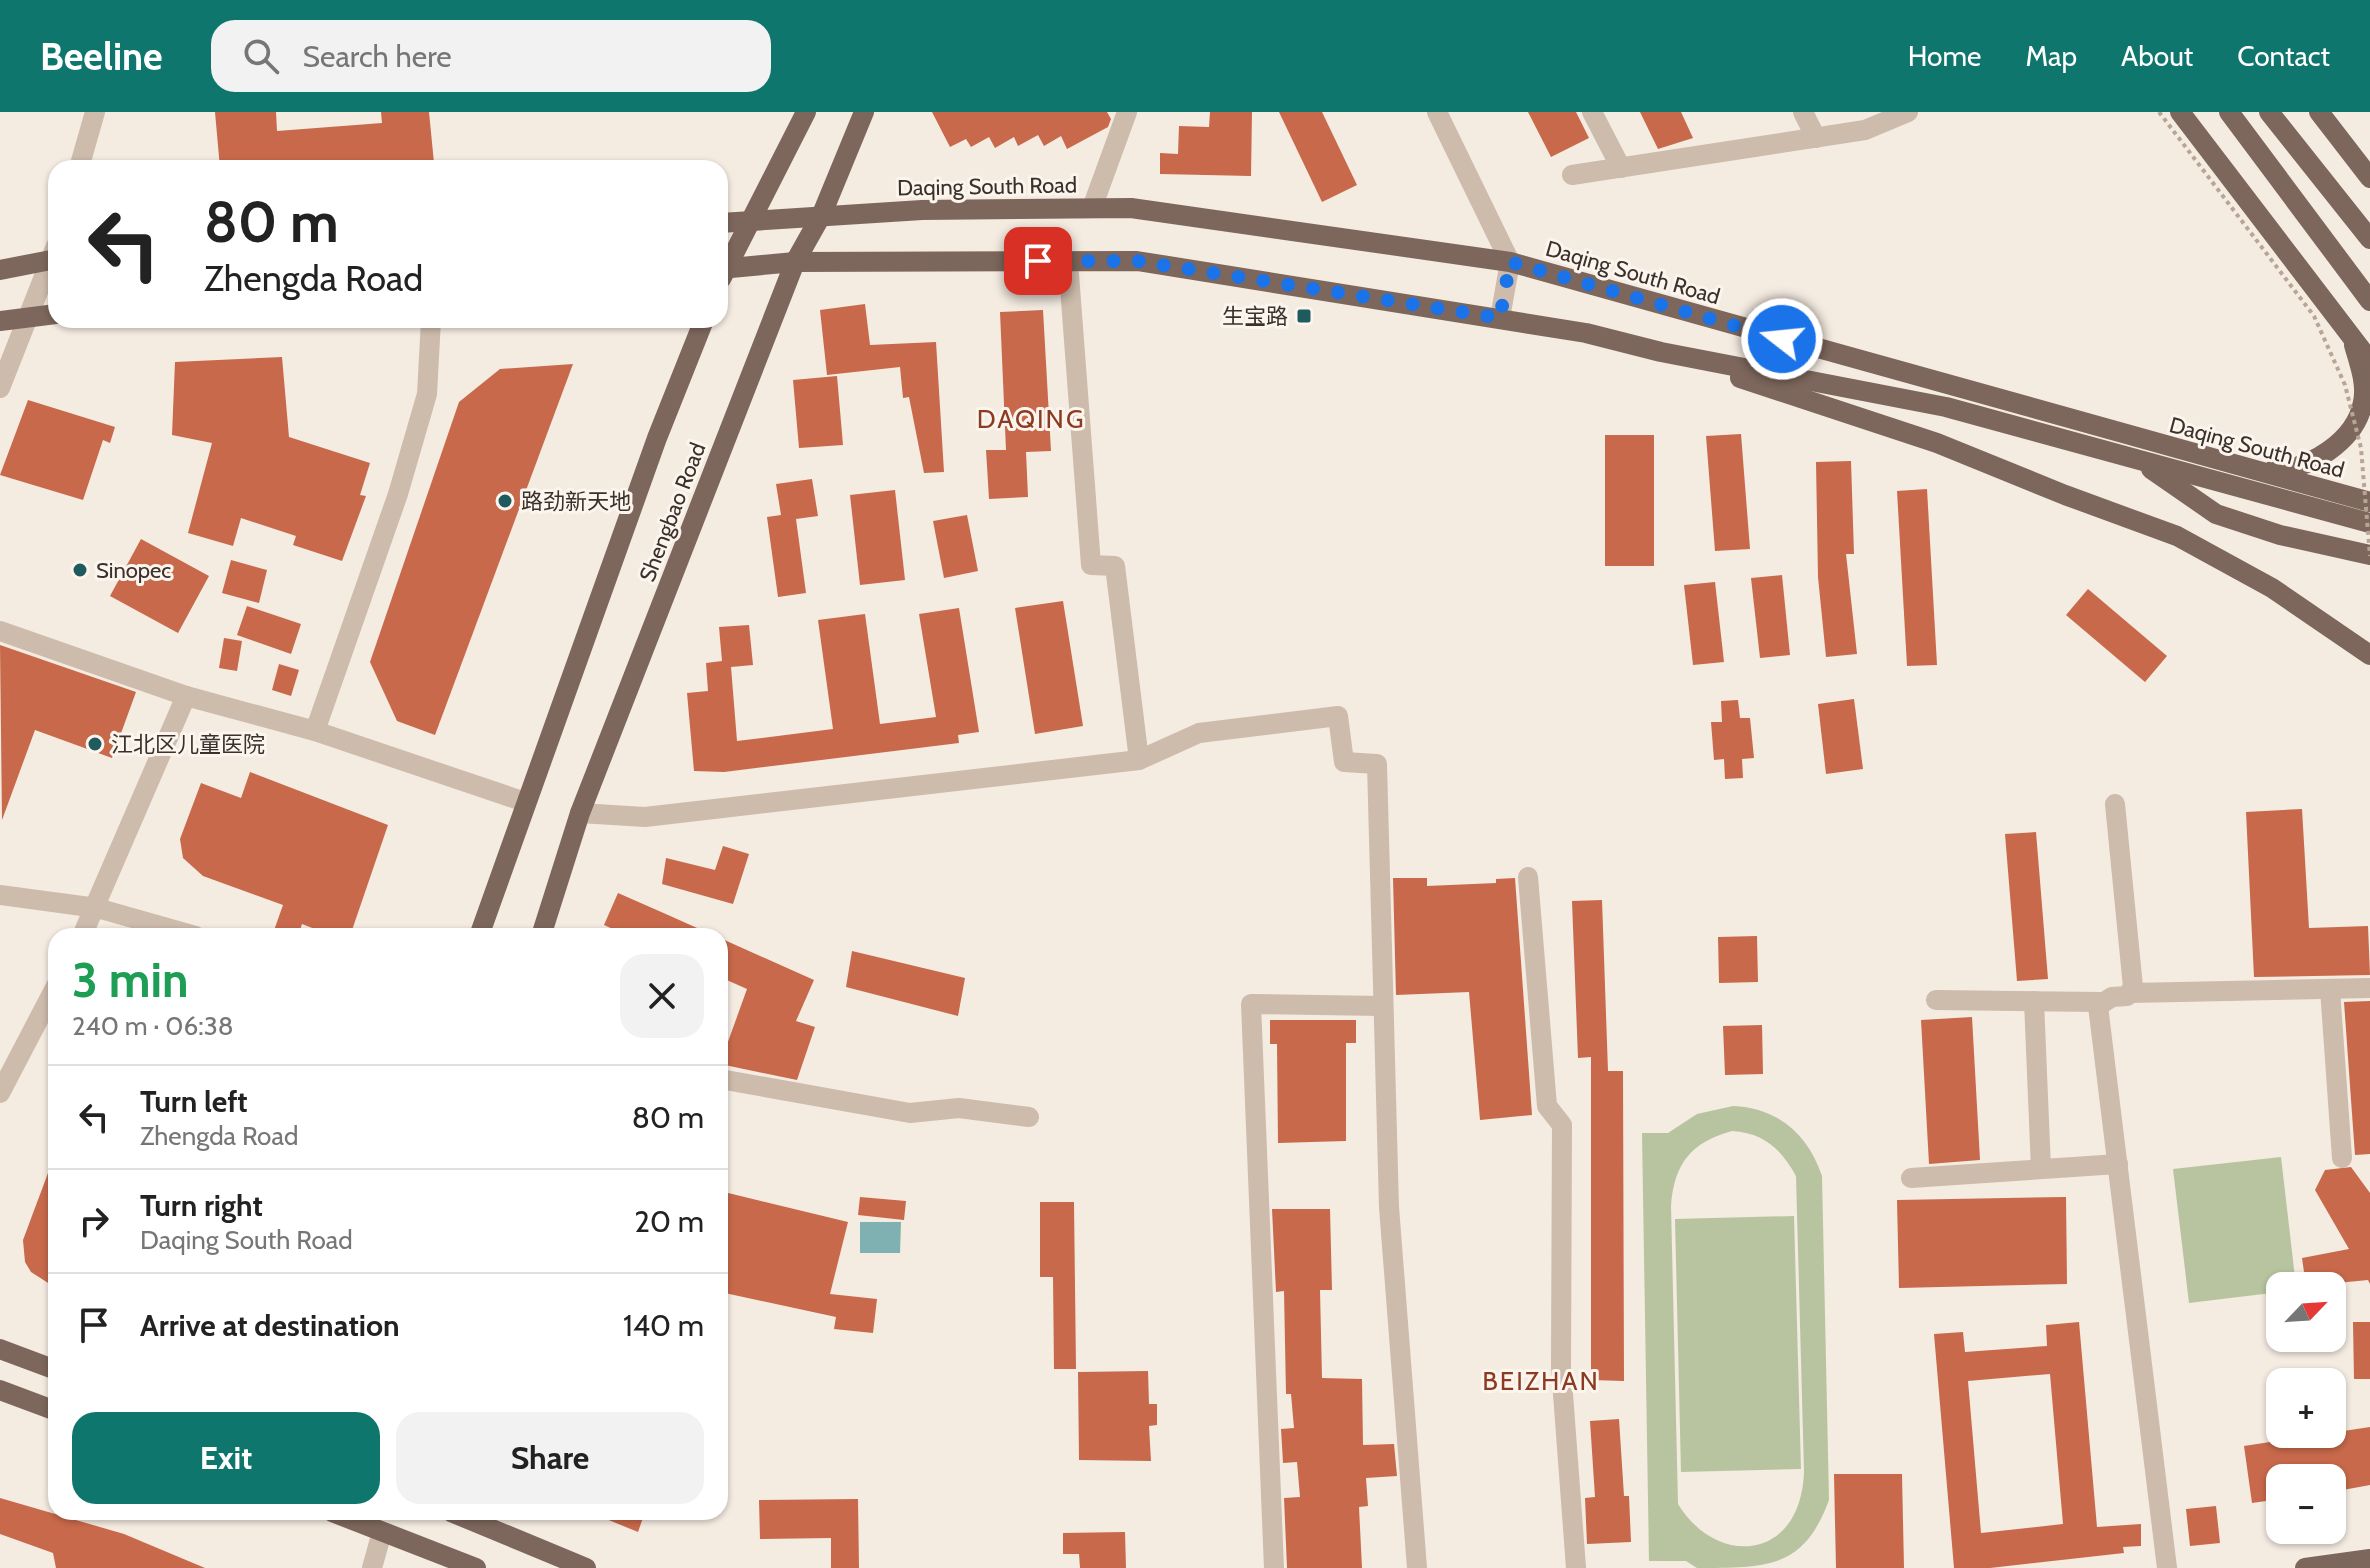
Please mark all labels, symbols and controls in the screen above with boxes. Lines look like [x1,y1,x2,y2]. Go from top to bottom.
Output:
search box [211,20,771,92]
text: Beeline [40,33,163,80]
icon: search [239,34,283,78]
text: Search here [303,38,452,75]
text: Home [1908,39,1981,73]
text: Map [2025,39,2077,73]
text: About [2121,39,2193,73]
text: Contact [2237,39,2330,73]
street label: Daqing South Road [897,171,1077,202]
text: 80 m [204,188,339,256]
icon: left [72,192,176,296]
pin [1004,227,1072,295]
street label: Daqing South Road [1543,235,1723,310]
icon: arrive [1016,239,1060,283]
text: Zhengda Road [204,256,423,300]
position arrow [1740,297,1824,381]
place label: 生宝路 [1222,303,1288,330]
marker: 生宝路 [1295,307,1313,325]
district label: DAQING [977,403,1085,435]
street label: Daqing South Road [2166,411,2347,484]
street label: Shengbao Road [634,439,711,585]
place label: 路劲新天地 [521,488,631,515]
marker: 路劲新天地 [496,492,514,510]
place label: Sinopec [96,557,171,584]
marker: Sinopec [71,561,89,579]
place label: 江北区儿童医院 [111,731,265,758]
marker: 江北区儿童医院 [86,735,104,753]
text: 3 min [72,951,188,1009]
button: close [620,954,704,1038]
text: 240 m · 06:38 [72,1010,234,1042]
text: Turn left [140,1083,248,1120]
icon: left [72,1095,116,1139]
text: 80 m [632,1099,704,1136]
text: Zhengda Road [140,1120,298,1152]
text: Turn right [140,1187,263,1224]
icon: right [72,1199,116,1243]
text: 20 m [634,1203,704,1240]
text: Daqing South Road [140,1224,353,1256]
north arrow [2266,1272,2346,1352]
map controls [2266,1272,2346,1544]
icon: arrive [72,1303,116,1347]
text: Arrive at destination [140,1307,400,1344]
text: 140 m [623,1307,704,1344]
district label: BEIZHAN [1482,1365,1600,1397]
button: + [2266,1368,2346,1448]
button: Exit [72,1412,380,1504]
button: Share [396,1412,704,1504]
button: − [2266,1464,2346,1544]

